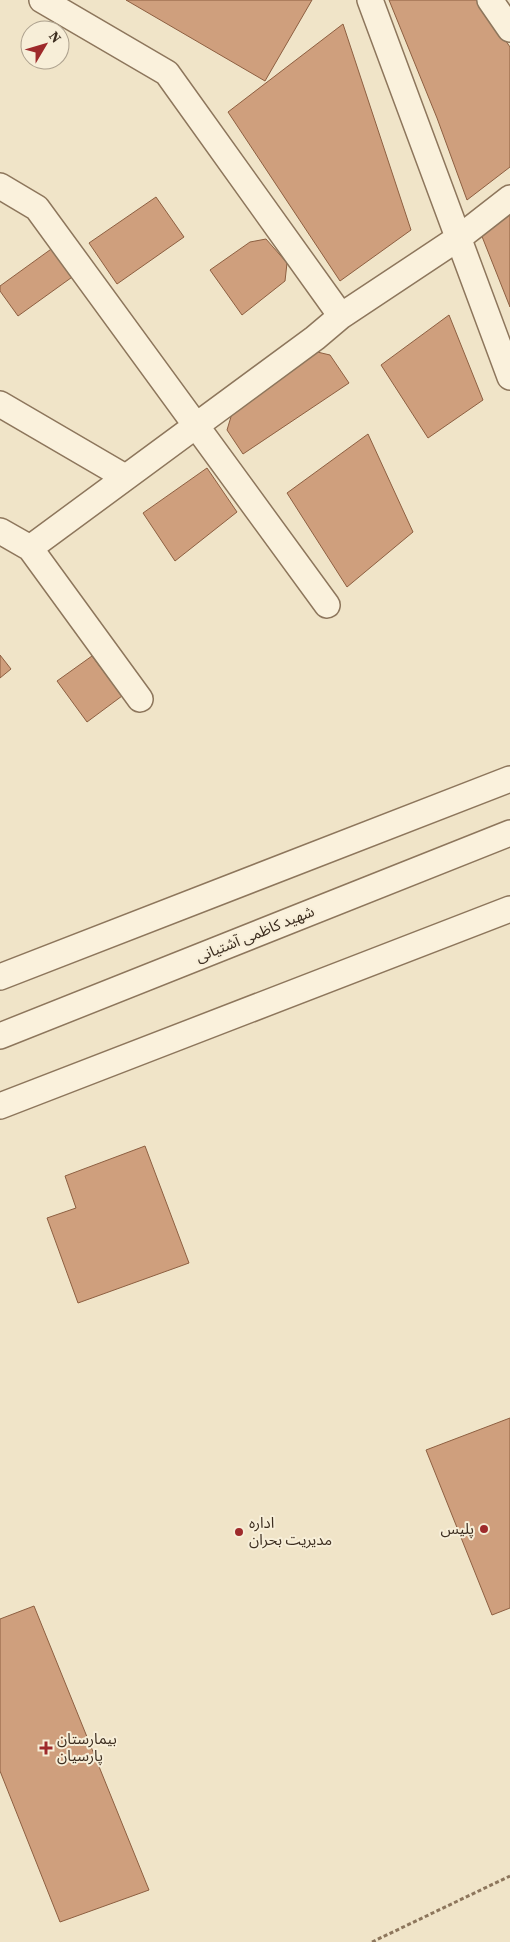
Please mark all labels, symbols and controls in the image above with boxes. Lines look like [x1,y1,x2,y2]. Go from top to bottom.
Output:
north arrow [20,20,70,70]
text: N [44,27,66,47]
street label: شهید کاظمی آشتیانی [192,900,317,967]
place label: اداره مدیریت بحران [249,1512,332,1550]
place label: پلیس [440,1518,474,1539]
marker: پلیس [478,1523,490,1535]
marker: اداره مدیریت بحران [233,1526,245,1538]
place label: بیمارستان پارسیان [57,1728,117,1766]
marker: بیمارستان پارسیان [39,1741,53,1755]

